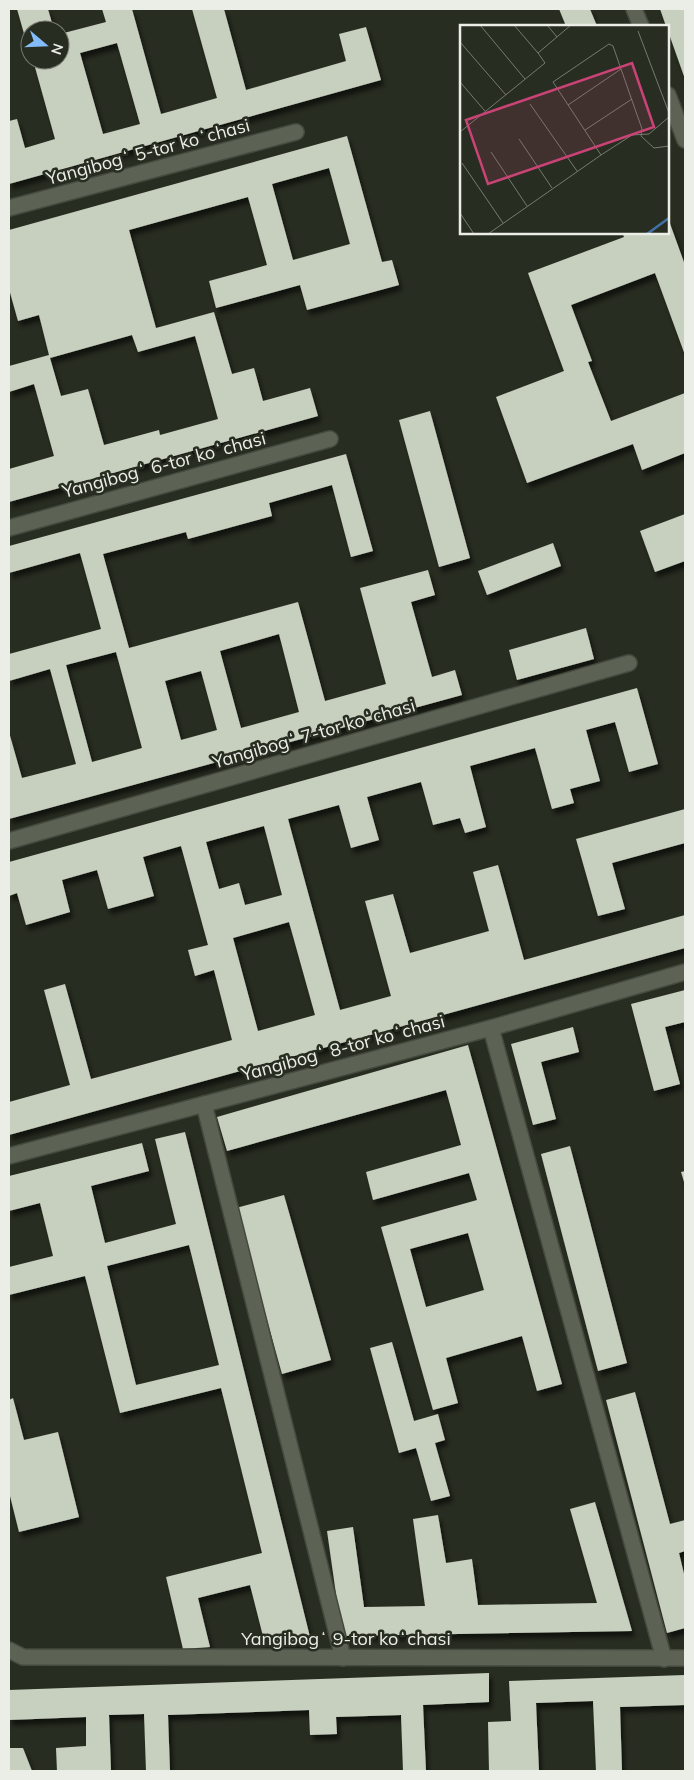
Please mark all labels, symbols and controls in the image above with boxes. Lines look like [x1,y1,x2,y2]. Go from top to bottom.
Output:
north arrow [20,20,70,70]
inset map [460,25,669,234]
text: N [47,41,68,57]
street label: Yangibogʻ 5-tor koʻchasi [43,113,252,190]
street label: Yangibogʻ 6-tor koʻchasi [59,426,268,503]
street label: Yangibogʻ 7-tor koʻchasi [209,694,418,774]
street label: Yangibogʻ 8-tor koʻchasi [238,1009,447,1086]
street label: Yangibogʻ 9-tor koʻchasi [240,1627,451,1650]

